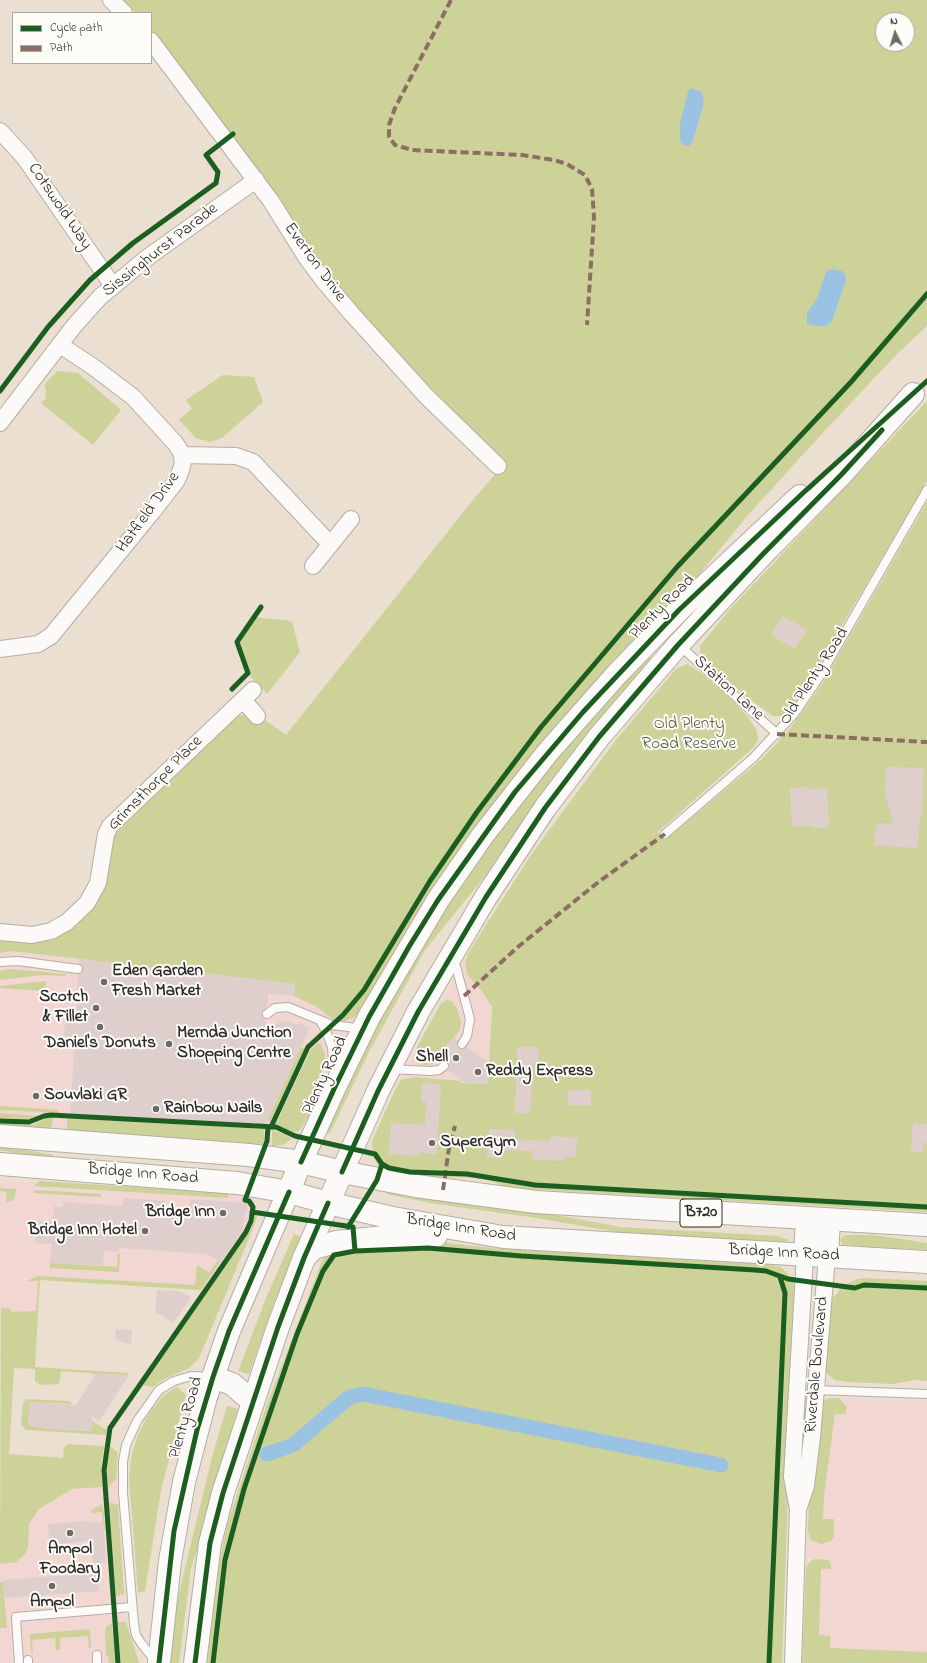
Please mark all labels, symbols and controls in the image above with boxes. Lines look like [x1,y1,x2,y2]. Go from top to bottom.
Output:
legend [12,12,152,64]
north arrow [875,12,915,52]
text: N [890,13,898,29]
text: Cycle path [50,19,102,37]
text: Path [50,39,72,57]
street label: Cotswold Way [22,160,96,254]
street label: Sissinghurst Parade [99,200,223,302]
street label: Everton Drive [278,219,350,307]
street label: Hatfield Drive [113,468,185,558]
street label: Plenty Road [626,571,700,645]
street label: Old Plenty Road [776,625,854,729]
street label: Station Lane [689,652,767,726]
park label: Old Plenty Road Reserve [642,715,736,755]
street label: Grimsthorpe Place [104,732,208,836]
place label: Eden Garden Fresh Market [112,962,203,1002]
marker: Eden Garden Fresh Market [99,977,109,987]
place label: Scotch & Fillet [39,988,88,1028]
marker: Scotch & Fillet [91,1003,101,1013]
marker: Daniel's Donuts [95,1022,105,1032]
place label: Mernda Junction Shopping Centre [177,1024,291,1064]
place label: Daniel's Donuts [44,1034,156,1054]
street label: Plenty Road [299,1034,353,1118]
marker: Mernda Junction Shopping Centre [164,1039,174,1049]
place label: Shell [416,1048,448,1068]
marker: Shell [451,1053,461,1063]
place label: Reddy Express [486,1062,593,1082]
marker: Reddy Express [473,1067,483,1077]
place label: Souvlaki GR [44,1086,127,1106]
marker: Souvlaki GR [31,1091,41,1101]
place label: Rainbow Nails [164,1099,262,1119]
marker: Rainbow Nails [151,1104,161,1114]
place label: SuperGym [440,1133,516,1153]
marker: SuperGym [427,1138,437,1148]
street label: Bridge Inn Road [87,1160,199,1190]
road number: B720 [680,1199,722,1227]
place label: Bridge Inn [145,1203,215,1223]
marker: Bridge Inn [218,1208,228,1218]
street label: Bridge Inn Road [405,1210,517,1248]
place label: Bridge Inn Hotel [28,1221,137,1241]
marker: Bridge Inn Hotel [140,1226,150,1236]
street label: Bridge Inn Road [728,1241,840,1267]
street label: Riverdale Boulevard [802,1296,834,1434]
street label: Plenty Road [166,1375,208,1461]
marker: Ampol Foodary [65,1528,75,1538]
place label: Ampol Foodary [40,1540,100,1580]
marker: Ampol [47,1581,57,1591]
place label: Ampol [30,1593,74,1613]

